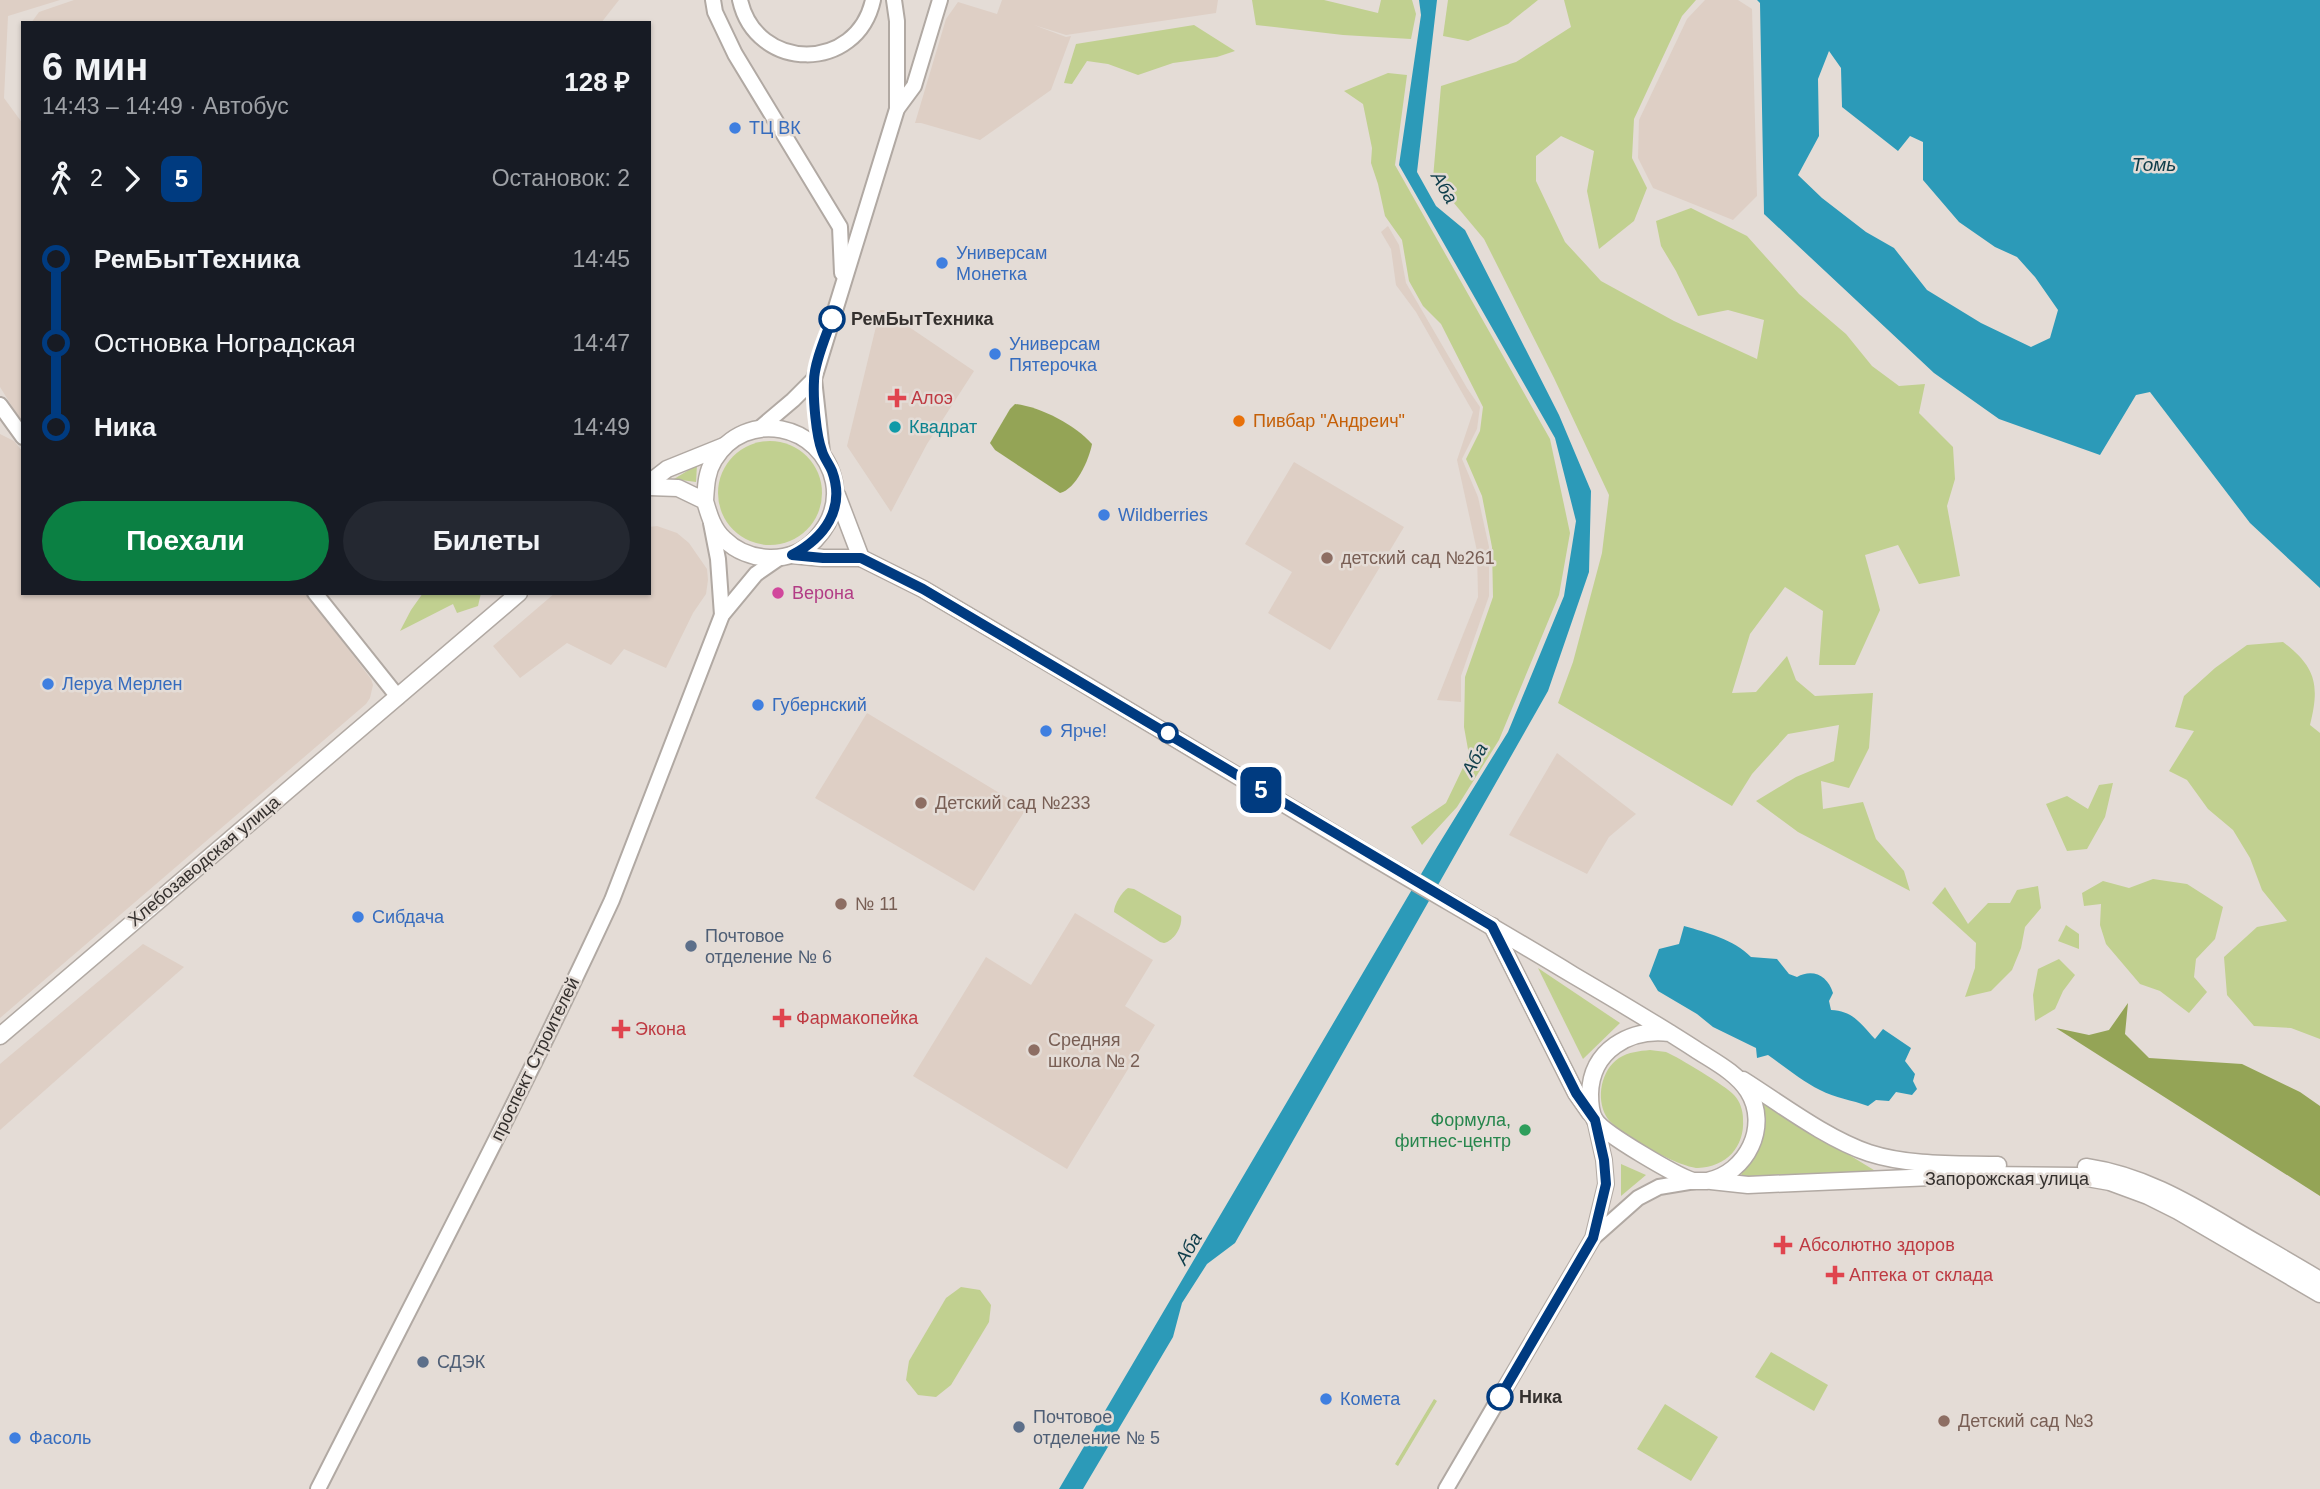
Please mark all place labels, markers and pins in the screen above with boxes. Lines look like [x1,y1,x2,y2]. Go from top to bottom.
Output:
place label: ТЦ ВК [749,118,801,138]
marker: ТЦ ВК [727,120,743,136]
place label: Универсам Монетка [956,243,1047,284]
marker: Универсам Монетка [934,255,950,271]
marker: РемБытТехника [819,306,845,332]
place label: РемБытТехника [851,309,995,329]
place label: Универсам Пятерочка [1009,334,1100,375]
marker: Универсам Пятерочка [987,346,1003,362]
place label: Алоэ [911,388,953,408]
marker: Алоэ [889,390,905,406]
place label: Пивбар "Андреич" [1253,411,1405,431]
marker: Пивбар "Андреич" [1231,413,1247,429]
place label: Квадрат [909,417,977,437]
marker: Квадрат [887,419,903,435]
place label: Wildberries [1118,505,1208,525]
marker: Wildberries [1096,507,1112,523]
place label: детский сад №261 [1341,548,1495,568]
marker: детский сад №261 [1319,550,1335,566]
place label: Верона [792,583,855,603]
marker: Верона [770,585,786,601]
place label: Леруа Мерлен [62,674,183,694]
marker: Леруа Мерлен [40,676,56,692]
place label: Губернский [772,695,867,715]
marker: Губернский [750,697,766,713]
place label: Ярче! [1060,721,1107,741]
marker: Ярче! [1038,723,1054,739]
unlabelled marker [1158,723,1178,743]
place label: Детский сад №233 [935,793,1091,813]
marker: Детский сад №233 [913,795,929,811]
place label: № 11 [855,894,898,914]
marker: № 11 [833,896,849,912]
place label: Сибдача [372,907,445,927]
marker: Сибдача [350,909,366,925]
place label: Почтовое отделение № 6 [705,926,832,967]
marker: Почтовое отделение № 6 [683,938,699,954]
place label: Фармакопейка [796,1008,919,1028]
marker: Фармакопейка [774,1010,790,1026]
place label: Экона [635,1019,687,1039]
marker: Экона [613,1021,629,1037]
place label: Средняя школа № 2 [1048,1030,1140,1071]
marker: Средняя школа № 2 [1026,1042,1042,1058]
place label: Формула, фитнес-центр [1395,1110,1511,1151]
marker: Формула, фитнес-центр [1517,1122,1533,1138]
marker: Абсолютно здоров [1773,1235,1793,1255]
place label: Абсолютно здоров [1799,1235,1955,1255]
place label: Аптека от склада [1849,1265,1994,1285]
marker: Аптека от склада [1827,1267,1843,1283]
place label: СДЭК [437,1352,486,1372]
marker: СДЭК [415,1354,431,1370]
marker: Ника [1487,1384,1513,1410]
place label: Ника [1519,1387,1563,1407]
place label: Комета [1340,1389,1401,1409]
marker: Комета [1318,1391,1334,1407]
place label: Почтовое отделение № 5 [1033,1407,1160,1448]
place label: Детский сад №3 [1958,1411,2093,1431]
marker: Детский сад №3 [1936,1413,1952,1429]
marker: Почтовое отделение № 5 [1011,1419,1027,1435]
place label: Фасоль [29,1428,91,1448]
marker: Фасоль [7,1430,23,1446]

